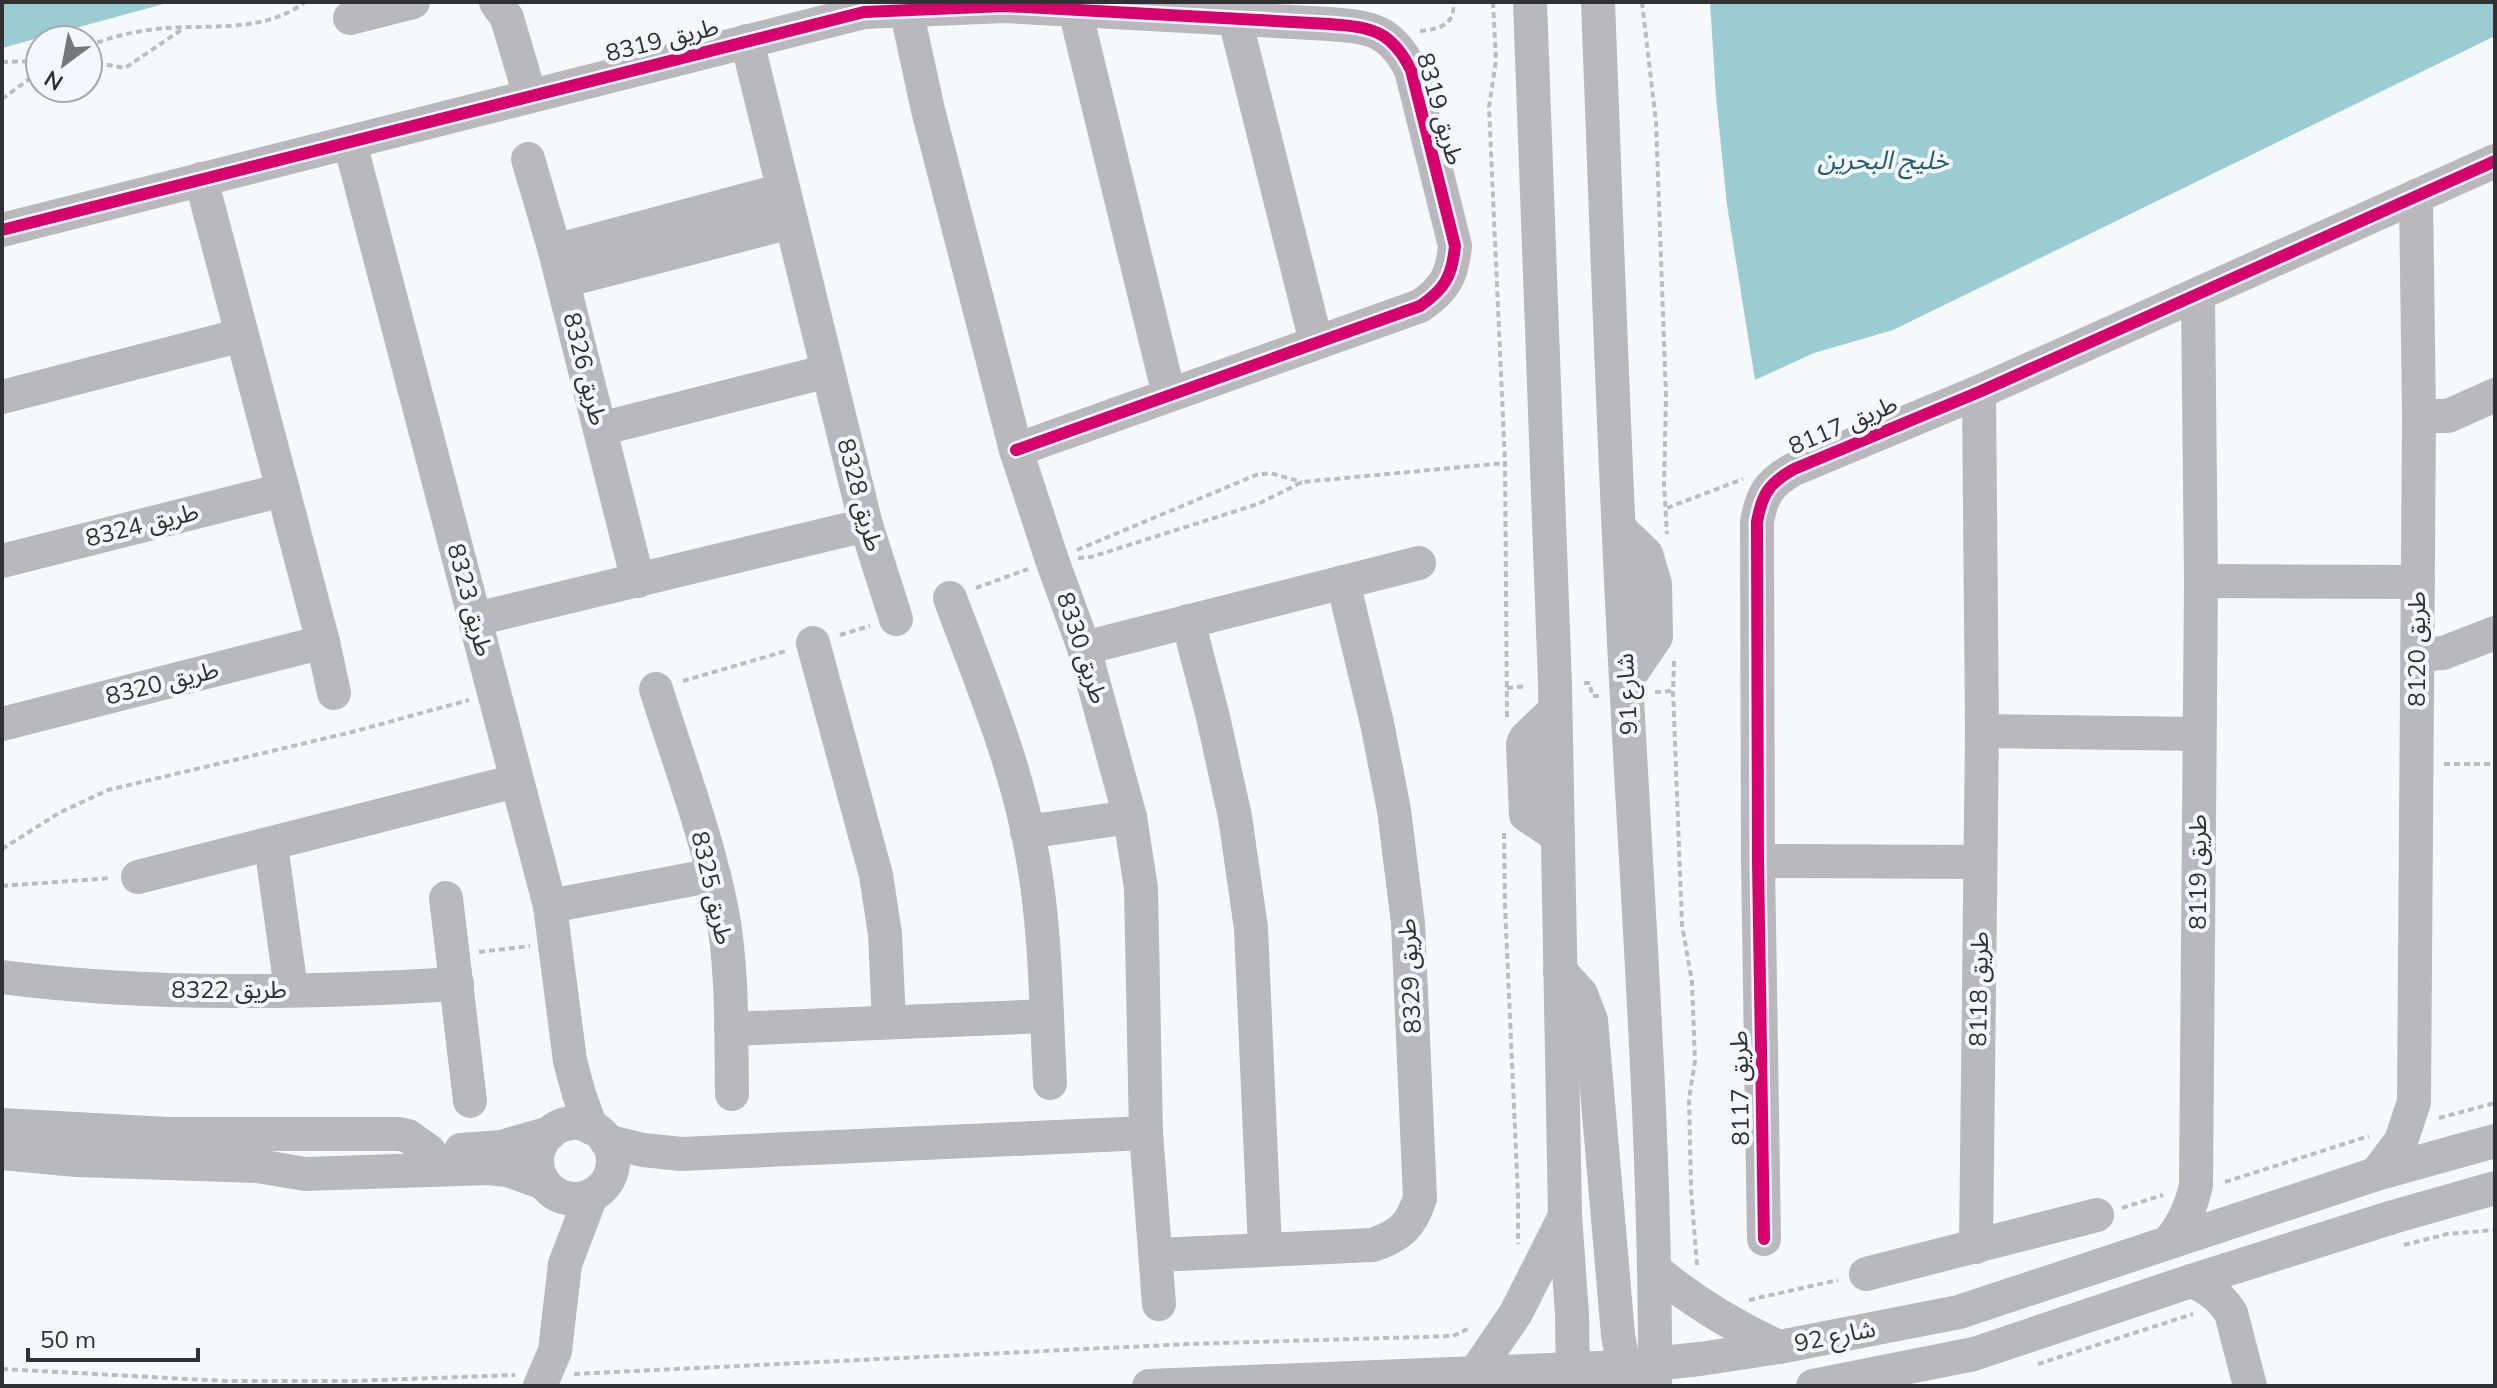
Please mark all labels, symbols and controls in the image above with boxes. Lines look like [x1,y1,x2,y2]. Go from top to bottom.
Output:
street label: طريق 8319 [602,11,722,69]
north arrow [24,24,104,104]
street label: طريق 8319 [1410,49,1471,169]
text: N [39,65,68,97]
water label: خليج البحرين [1817,143,1949,180]
street label: طريق 8326 [556,309,614,429]
street label: طريق 8117 [1784,388,1902,461]
street label: طريق 8328 [831,435,890,555]
street label: طريق 8324 [82,496,202,554]
street label: طريق 8323 [441,540,500,660]
street label: طريق 8330 [1050,588,1115,708]
street label: طريق 8120 [2401,591,2432,707]
street label: شارع 91 [1609,652,1646,736]
street label: طريق 8320 [102,654,222,712]
street label: طريق 8119 [2182,814,2213,930]
street label: طريق 8325 [684,828,741,948]
street label: طريق 8329 [1391,918,1428,1035]
street label: طريق 8118 [1962,931,1995,1047]
street label: طريق 8322 [171,974,287,1005]
street label: طريق 8117 [1723,1030,1756,1146]
scale bar [28,1312,198,1362]
street label: شارع 92 [1792,1312,1878,1360]
text: 50 m [40,1324,96,1354]

